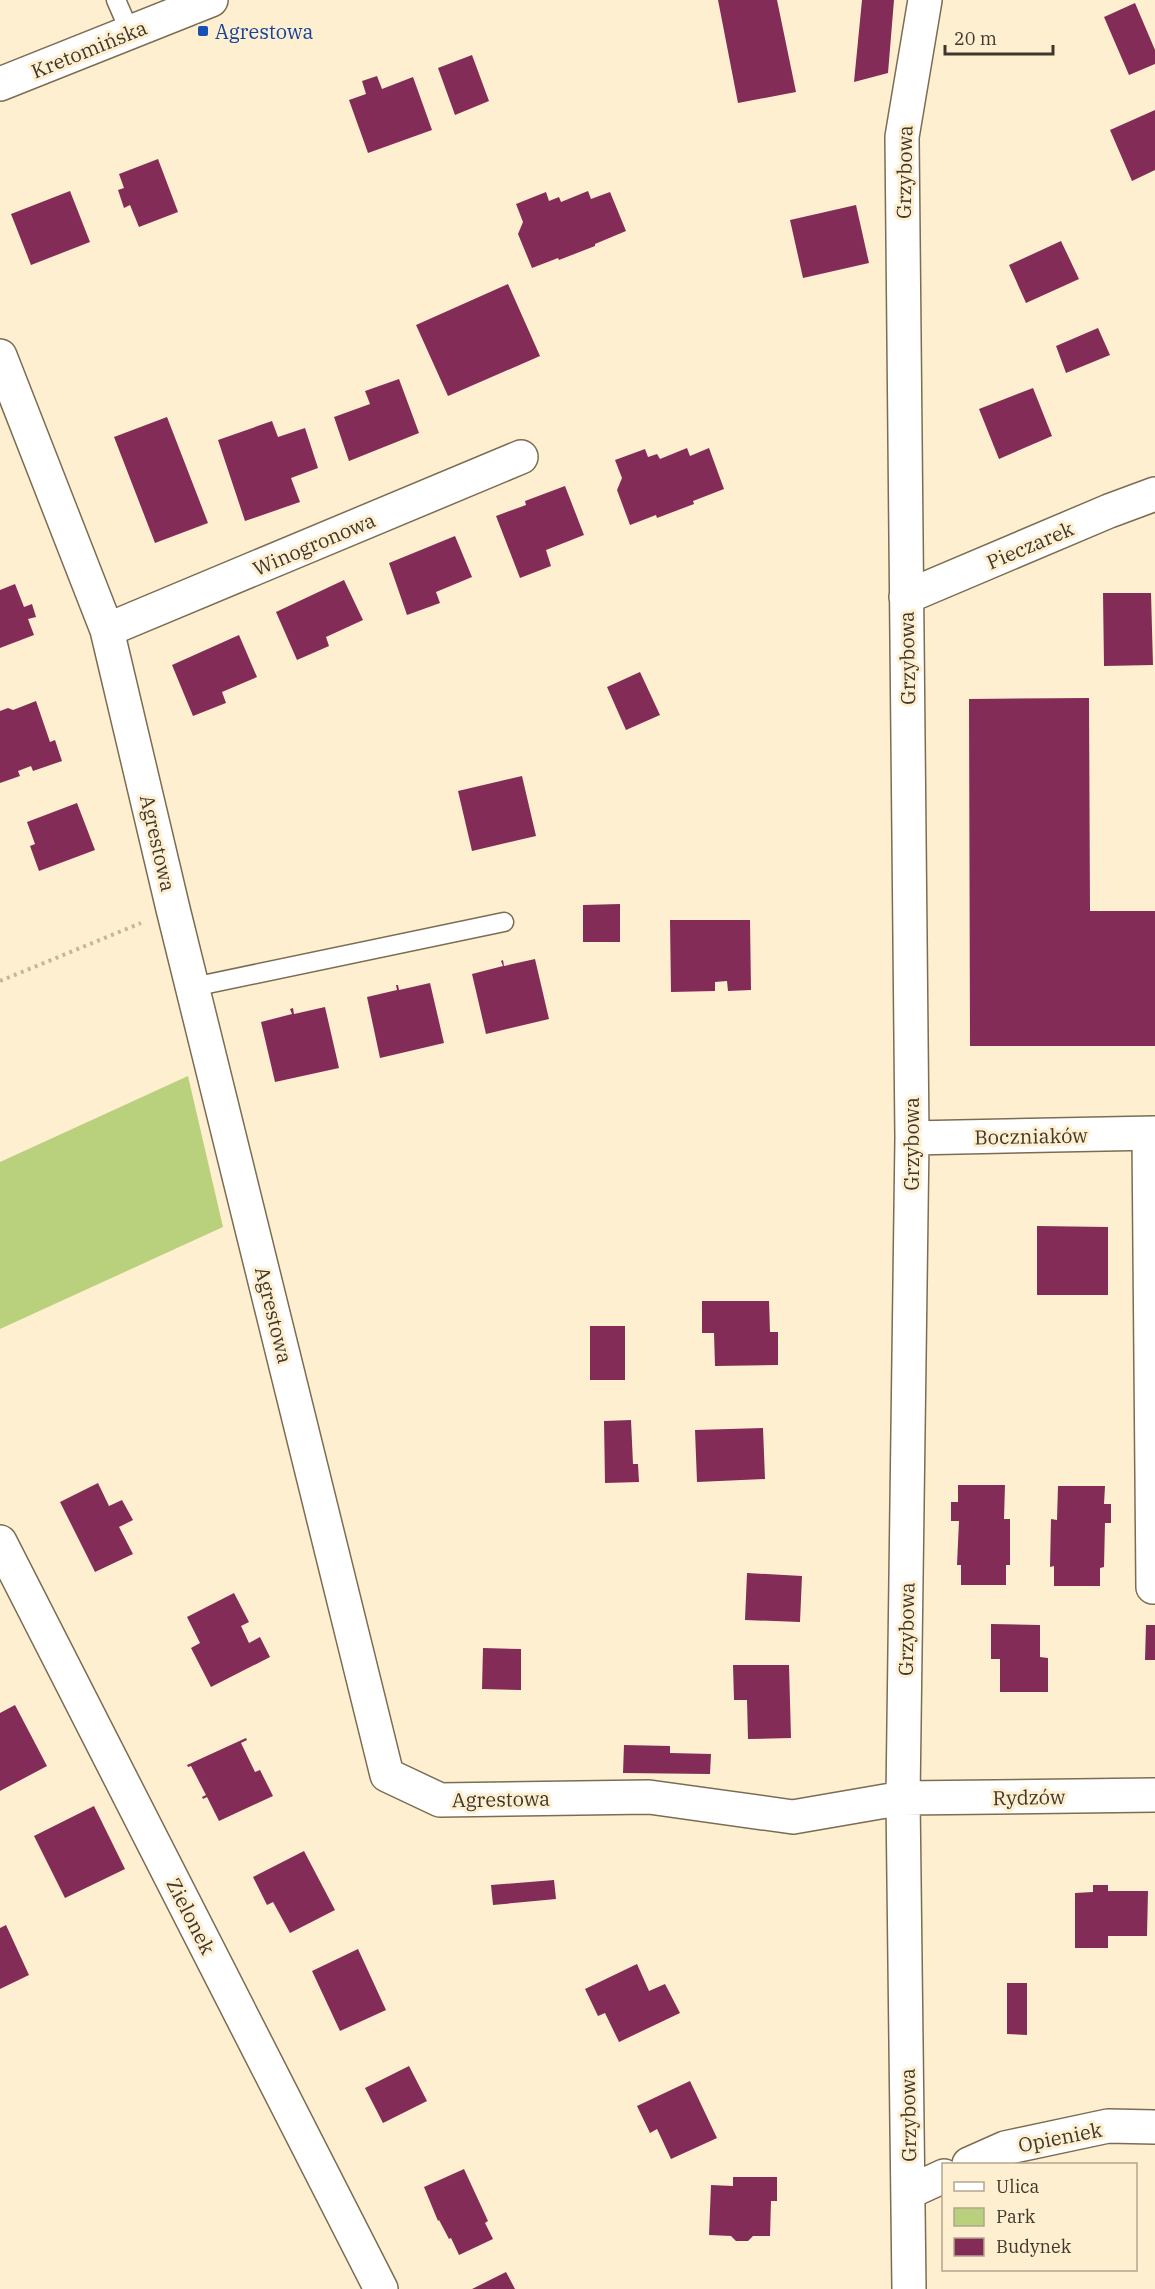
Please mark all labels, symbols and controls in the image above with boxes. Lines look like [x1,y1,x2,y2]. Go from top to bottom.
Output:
street label: Kretomińska [27,14,151,84]
place label: Agrestowa [215,18,313,45]
scale bar [945,18,1053,56]
marker: Agrestowa [196,24,210,38]
text: 20 m [954,27,997,50]
street label: Grzybowa [890,125,918,219]
street label: Winogronowa [249,506,379,582]
street label: Pieczarek [982,514,1078,575]
street label: Grzybowa [893,611,921,705]
street label: Agrestowa [134,792,182,894]
street label: Grzybowa [898,1097,925,1191]
street label: Boczniaków [974,1122,1088,1150]
street label: Agrestowa [249,1264,299,1366]
street label: Grzybowa [892,1582,920,1676]
street label: Rydzów [992,1783,1066,1811]
street label: Agrestowa [452,1785,550,1813]
street label: Zielonek [160,1873,222,1959]
street label: Grzybowa [894,2068,922,2162]
street label: Opieniek [1016,2116,1105,2158]
legend [942,2163,1137,2271]
text: Ulica [996,2175,1040,2198]
text: Park [996,2205,1036,2228]
text: Budynek [996,2235,1072,2258]

